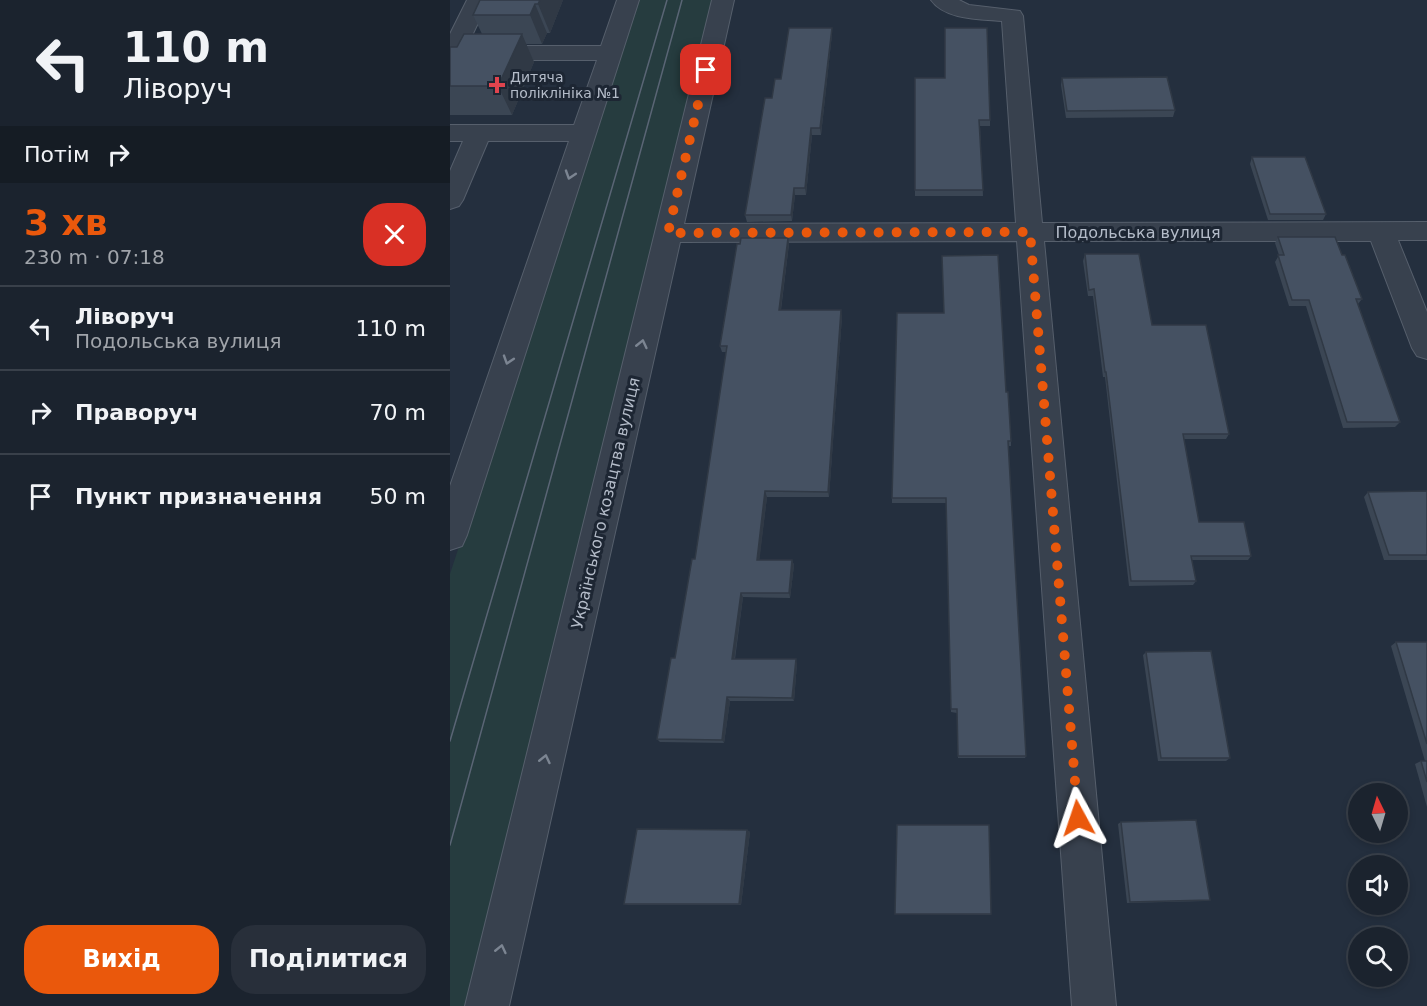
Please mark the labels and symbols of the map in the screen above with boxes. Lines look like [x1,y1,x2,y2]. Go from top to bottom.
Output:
pin [680,44,731,95]
place label: Дитяча поліклініка №1 [510,69,620,101]
marker: Дитяча поліклініка №1 [488,76,506,94]
one-way arrow [565,169,577,180]
street label: Подольська вулиця [1055,223,1221,242]
one-way arrow [635,340,648,350]
one-way arrow [503,354,516,365]
street label: Українського козацтва вулиця [567,375,644,631]
one-way arrow [538,754,551,764]
north arrow [1348,783,1408,843]
position arrow [1046,786,1110,850]
one-way arrow [493,944,506,954]

